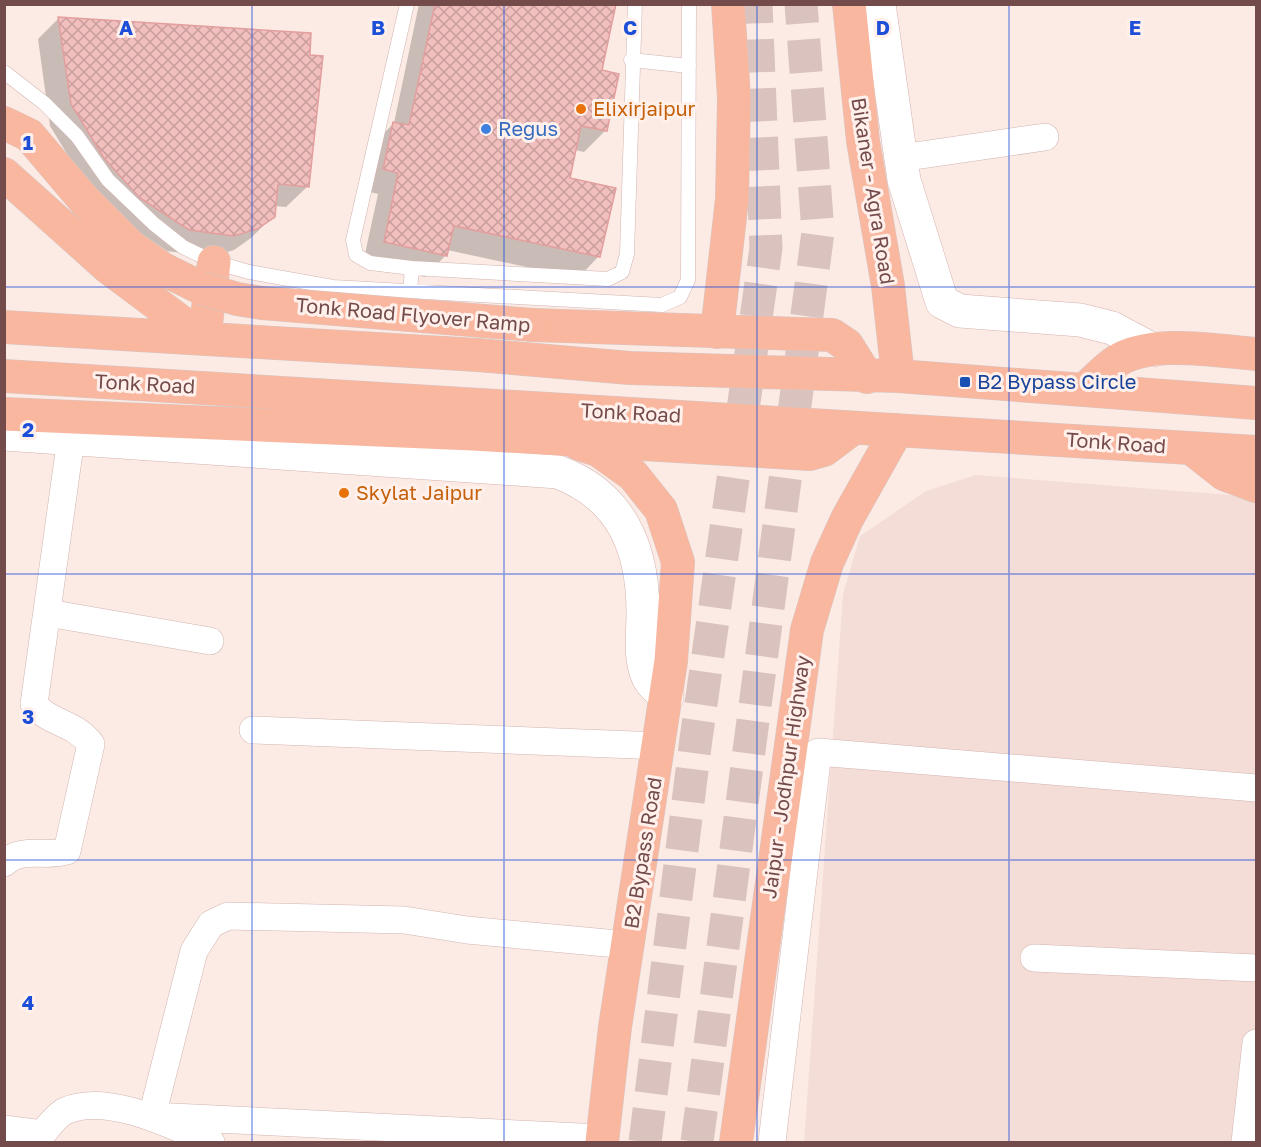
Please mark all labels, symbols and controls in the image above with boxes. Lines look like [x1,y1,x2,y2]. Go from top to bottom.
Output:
text: A [119,15,133,39]
text: B [371,15,385,39]
text: C [623,15,637,39]
text: D [876,15,890,39]
text: E [1129,15,1141,39]
place label: Elixirjaipur [593,96,696,120]
street label: Bikaner - Agra Road [847,96,901,286]
marker: Elixirjaipur [574,102,588,116]
place label: Regus [498,116,558,140]
marker: Regus [479,122,493,136]
text: 1 [23,130,33,154]
street label: Tonk Road Flyover Ramp [295,292,531,336]
street label: Tonk Road [94,368,196,398]
place label: B2 Bypass Circle [977,369,1136,393]
marker: B2 Bypass Circle [958,375,972,389]
street label: Tonk Road [580,397,682,427]
text: 2 [22,417,34,441]
street label: Tonk Road [1065,427,1167,457]
place label: Skylat Jaipur [356,480,482,504]
marker: Skylat Jaipur [337,486,351,500]
street label: Jaipur - Jodhpur Highway [756,654,814,900]
text: 3 [22,704,34,728]
street label: B2 Bypass Road [618,775,666,930]
text: 4 [22,990,34,1014]

